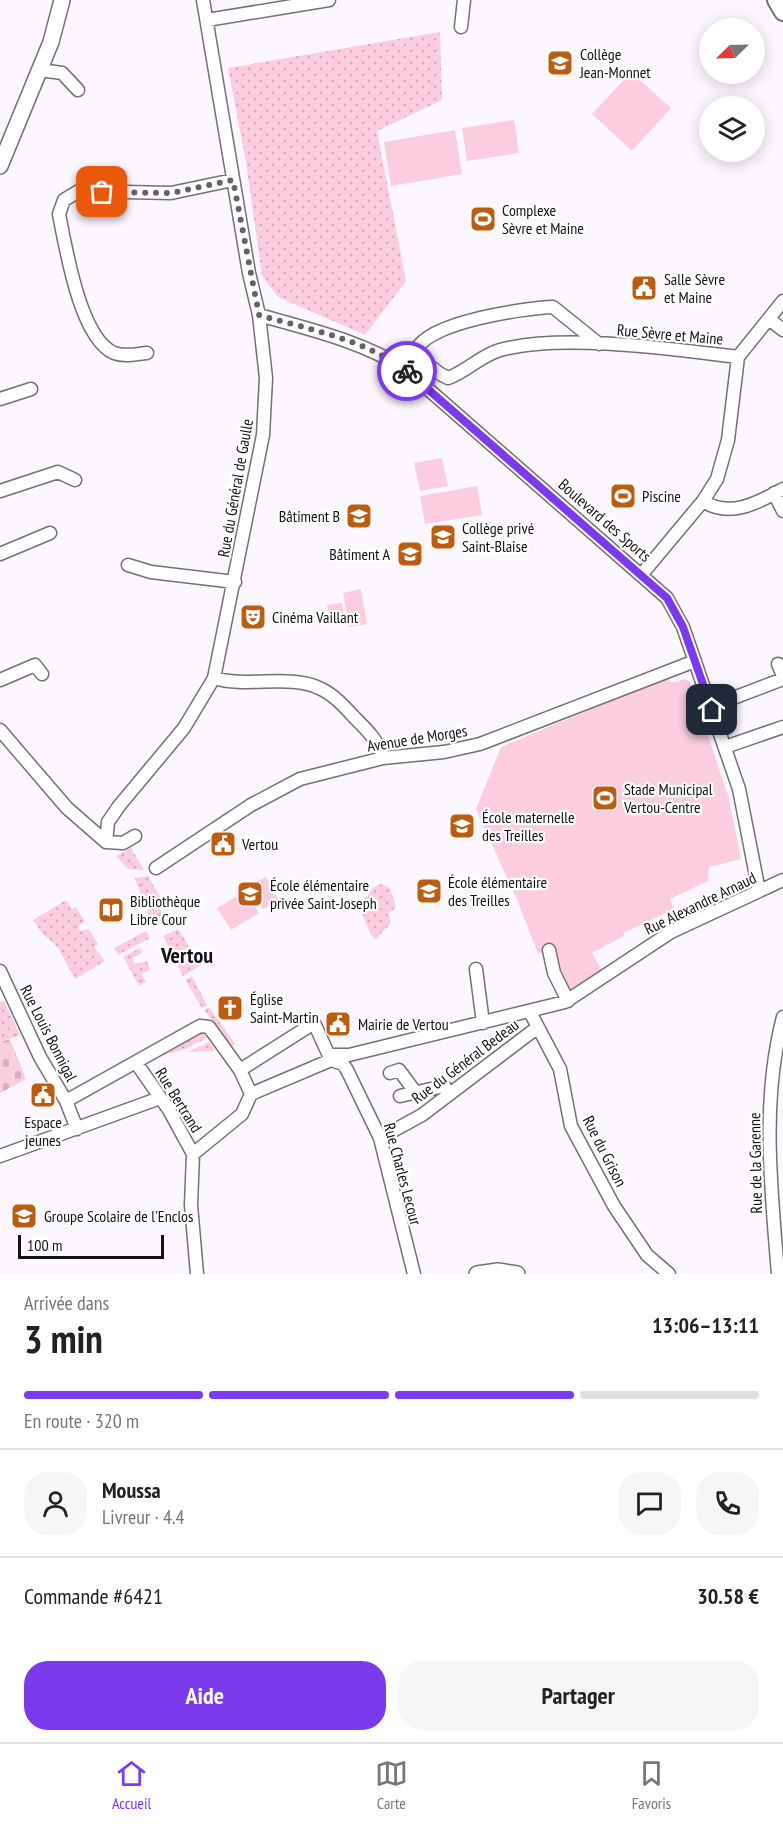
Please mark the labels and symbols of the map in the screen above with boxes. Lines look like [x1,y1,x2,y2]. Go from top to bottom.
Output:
north arrow [699,18,765,84]
place label: Collège Jean-Monnet [579,44,651,82]
school or university icon: Collège Jean-Monnet [545,48,575,78]
pin [76,166,127,217]
place label: Complexe Sèvre et Maine [502,200,584,238]
sports icon: Complexe Sèvre et Maine [468,204,498,234]
place label: Salle Sèvre et Maine [664,269,725,307]
public building icon: Salle Sèvre et Maine [629,273,659,303]
street label: Rue Sèvre et Maine [616,319,724,349]
courier [377,341,437,401]
street label: Rue du Général de Gaulle [213,417,257,559]
street label: Boulevard des Sports [555,474,655,566]
sports icon: Piscine [608,481,638,511]
place label: Piscine [642,486,681,506]
school or university icon: Bâtiment B [344,501,374,531]
place label: Bâtiment B [279,506,340,526]
place label: Collège privé Saint-Blaise [462,518,534,556]
school or university icon: Collège privé Saint-Blaise [428,522,458,552]
school or university icon: Bâtiment A [395,539,425,569]
place label: Bâtiment A [329,544,390,564]
theatre icon: Cinéma Vaillant [238,602,268,632]
place label: Cinéma Vaillant [272,607,359,627]
pin [686,684,737,735]
street label: Avenue de Morges [365,720,469,756]
place label: Stade Municipal Vertou-Centre [623,779,713,817]
sports icon: Stade Municipal Vertou-Centre [590,783,620,813]
place label: École maternelle des Treilles [482,807,575,845]
school or university icon: École maternelle des Treilles [447,811,477,841]
public building icon: Vertou [208,829,238,859]
place label: Vertou [241,834,278,854]
street label: Rue Alexandre Arnaud [641,867,759,939]
place label: École élémentaire des Treilles [448,872,547,910]
place label: École élémentaire privée Saint-Joseph [270,875,377,913]
school or university icon: École élémentaire des Treilles [414,876,444,906]
school or university icon: École élémentaire privée Saint-Joseph [235,879,265,909]
place label: Bibliothèque Libre Cour [130,891,200,929]
library icon: Bibliothèque Libre Cour [96,895,126,925]
district label: Vertou [160,941,213,969]
street label: Rue Louis Bonnigal [16,981,82,1085]
place label: Église Saint-Martin [250,989,319,1027]
church icon: Église Saint-Martin [215,993,245,1023]
public building icon: Mairie de Vertou [323,1009,353,1039]
place label: Mairie de Vertou [358,1014,449,1034]
street label: Rue du Général Bedeau [407,1014,523,1108]
street label: Rue Bertrand [151,1064,207,1136]
public building icon: Espace jeunes [28,1080,58,1110]
place label: Espace jeunes [24,1112,62,1150]
street label: Rue du Grison [579,1112,631,1190]
street label: Rue de la Garenne [744,1112,766,1214]
street label: Rue Charles Lecour [380,1121,426,1228]
school or university icon: Groupe Scolaire de l'Enclos [9,1201,39,1231]
place label: Groupe Scolaire de l'Enclos [44,1206,193,1226]
scale bar [18,1232,164,1260]

